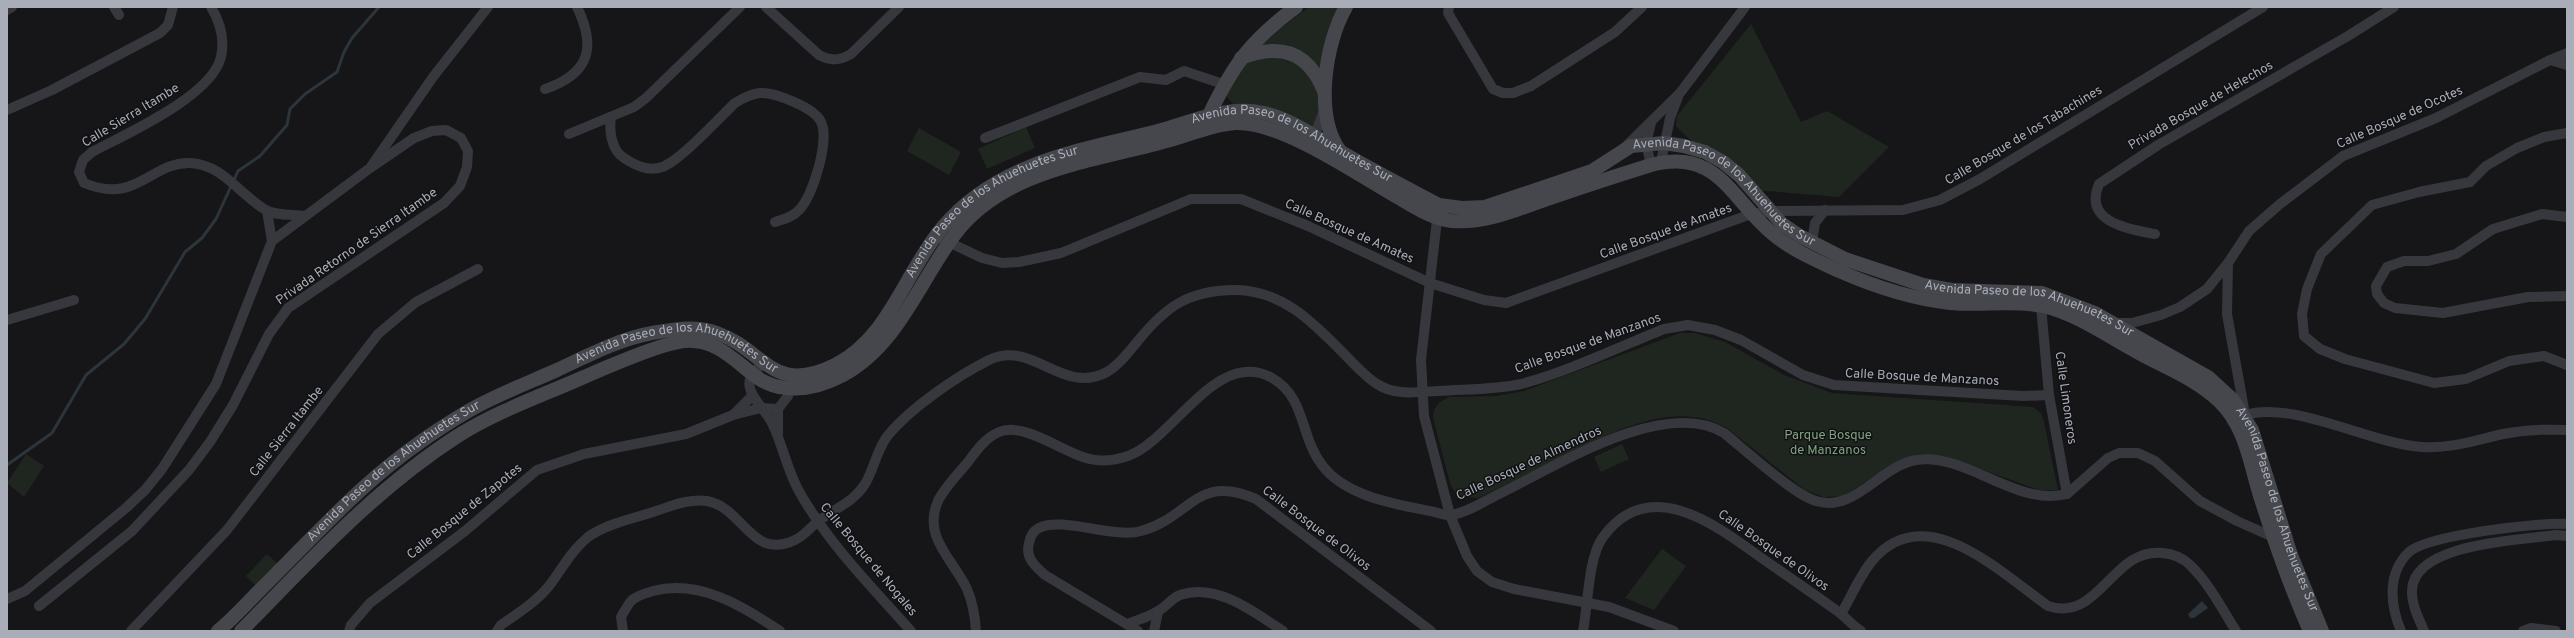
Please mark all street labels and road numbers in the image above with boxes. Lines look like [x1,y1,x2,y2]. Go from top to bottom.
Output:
street label: Privada Bosque de Helechos [2126,58,2276,154]
street label: Calle Sierra Itambe [79,81,183,151]
street label: Calle Bosque de los Tabachines [1942,83,2106,189]
street label: Calle Bosque de Ocotes [2334,83,2466,153]
street label: Avenida Paseo de los Ahuehuetes Sur [1189,103,1395,187]
street label: Avenida Paseo de los Ahuehuetes Sur [1632,135,1818,250]
street label: Avenida Paseo de los Ahuehuetes Sur [903,143,1080,281]
street label: Privada Retorno de Sierra Itambe [273,185,441,309]
street label: Calle Bosque de Amates [1282,196,1416,268]
street label: Calle Bosque de Amates [1598,201,1734,263]
street label: Avenida Paseo de los Ahuehuetes Sur [1923,277,2136,341]
street label: Calle Bosque de Manzanos [1513,310,1663,378]
street label: Calle Limoneros [2051,351,2079,445]
street label: Avenida Paseo de los Ahuehuetes Sur [567,355,785,381]
street label: Calle Bosque de Manzanos [1844,366,2000,390]
street label: Calle Sierra Itambe [247,383,327,481]
street label: Avenida Paseo de los Ahuehuetes Sur [304,398,483,546]
street label: Avenida Paseo de los Ahuehuetes Sur [2231,404,2321,614]
street label: Calle Bosque de Almendros [1454,423,1604,505]
street label: Calle Bosque de Zapotes [404,461,526,563]
street label: Calle Bosque de Olivos [1259,483,1373,575]
street label: Calle Bosque de Nogales [816,500,920,620]
street label: Calle Bosque de Olivos [1714,507,1832,595]

